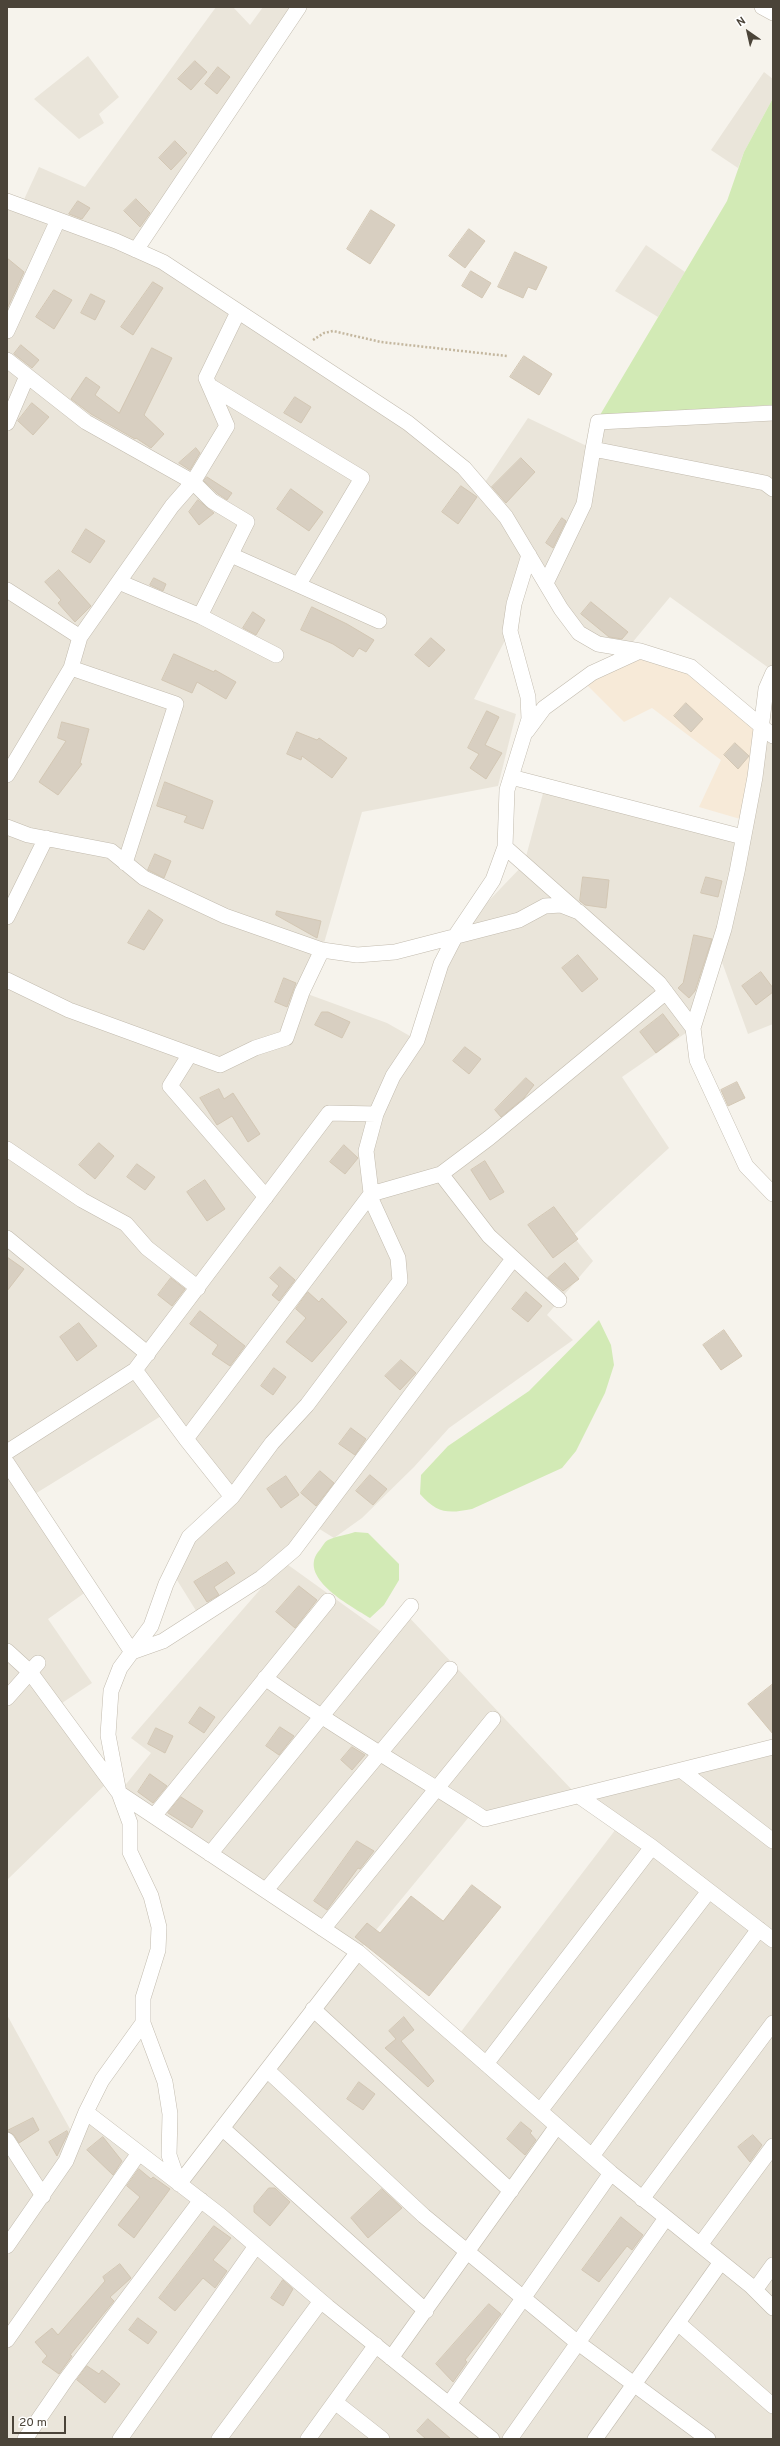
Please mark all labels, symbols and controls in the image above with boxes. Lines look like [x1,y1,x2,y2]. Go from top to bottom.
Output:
north arrow [728,12,768,52]
text: N [734,14,748,30]
scale bar [14,2408,68,2434]
text: 20 m [19,2415,47,2431]

